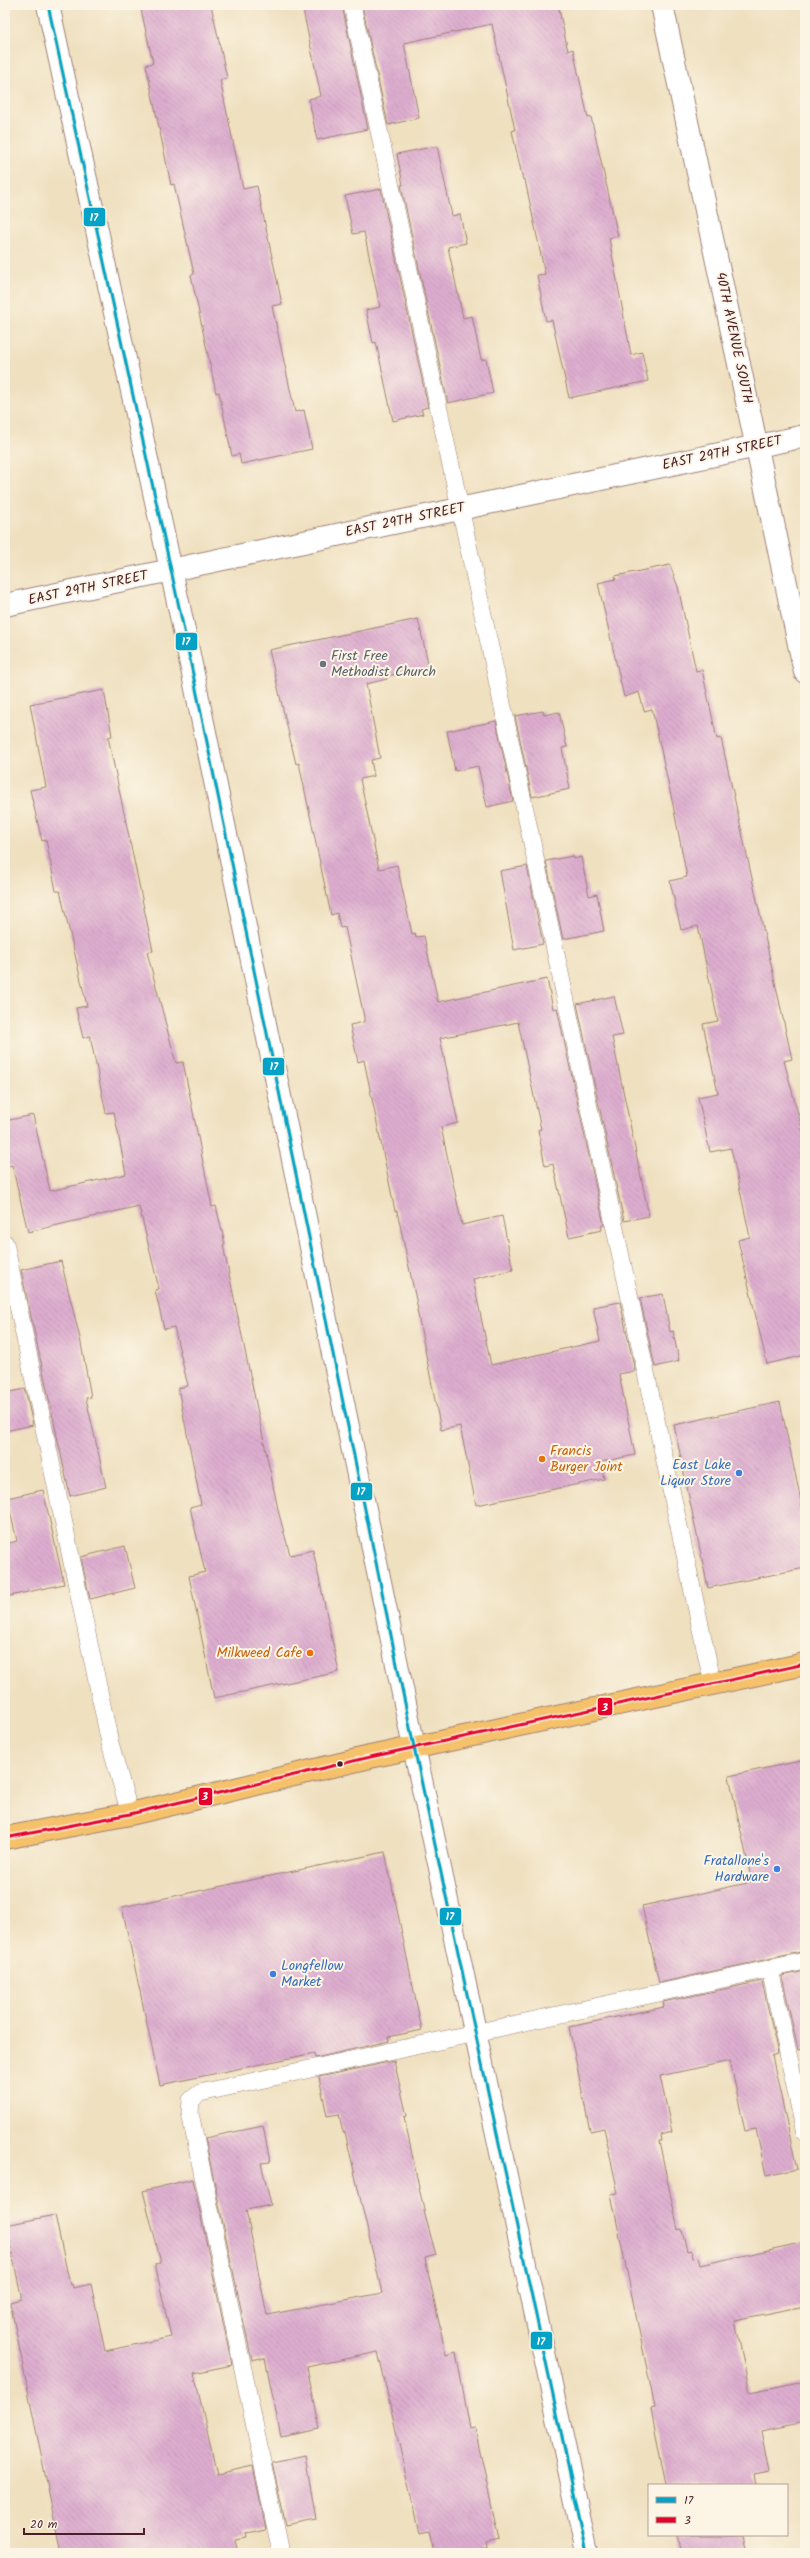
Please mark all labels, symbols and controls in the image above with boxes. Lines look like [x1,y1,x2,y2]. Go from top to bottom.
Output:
line badge: 17 [83,207,106,227]
text: 17 [90,209,99,227]
street label: 40TH AVENUE SOUTH [709,270,759,406]
street label: EAST 29TH STREET [660,429,785,476]
street label: EAST 29TH STREET [343,496,468,543]
street label: EAST 29TH STREET [26,564,151,611]
line badge: 17 [175,632,198,651]
text: 17 [182,633,191,651]
place label: First Free Methodist Church [331,645,436,683]
marker: First Free Methodist Church [318,659,328,669]
line badge: 17 [262,1057,285,1076]
text: 17 [270,1058,279,1076]
place label: Francis Burger Joint [550,1440,623,1478]
marker: Francis Burger Joint [537,1454,547,1464]
place label: East Lake Liquor Store [660,1454,732,1492]
marker: East Lake Liquor Store [734,1468,744,1478]
line badge: 17 [350,1482,373,1501]
text: 17 [357,1483,366,1501]
place label: Milkweed Cafe [216,1642,303,1664]
marker: Milkweed Cafe [305,1648,315,1658]
line badge: 3 [597,1697,613,1716]
text: 3 [601,1699,608,1717]
unlabelled marker [335,1759,345,1769]
line badge: 3 [198,1787,213,1806]
text: 3 [201,1788,208,1806]
place label: Fratallone's Hardware [704,1850,770,1888]
marker: Fratallone's Hardware [772,1864,782,1874]
line badge: 17 [439,1907,462,1926]
text: 17 [446,1908,455,1926]
place label: Longfellow Market [281,1955,344,1993]
marker: Longfellow Market [268,1969,278,1979]
line badge: 17 [530,2331,553,2350]
text: 17 [537,2333,546,2351]
legend [648,2484,788,2536]
text: 17 [684,2491,694,2510]
scale bar [24,2510,144,2536]
text: 3 [684,2511,691,2530]
text: 20 m [30,2515,58,2534]

